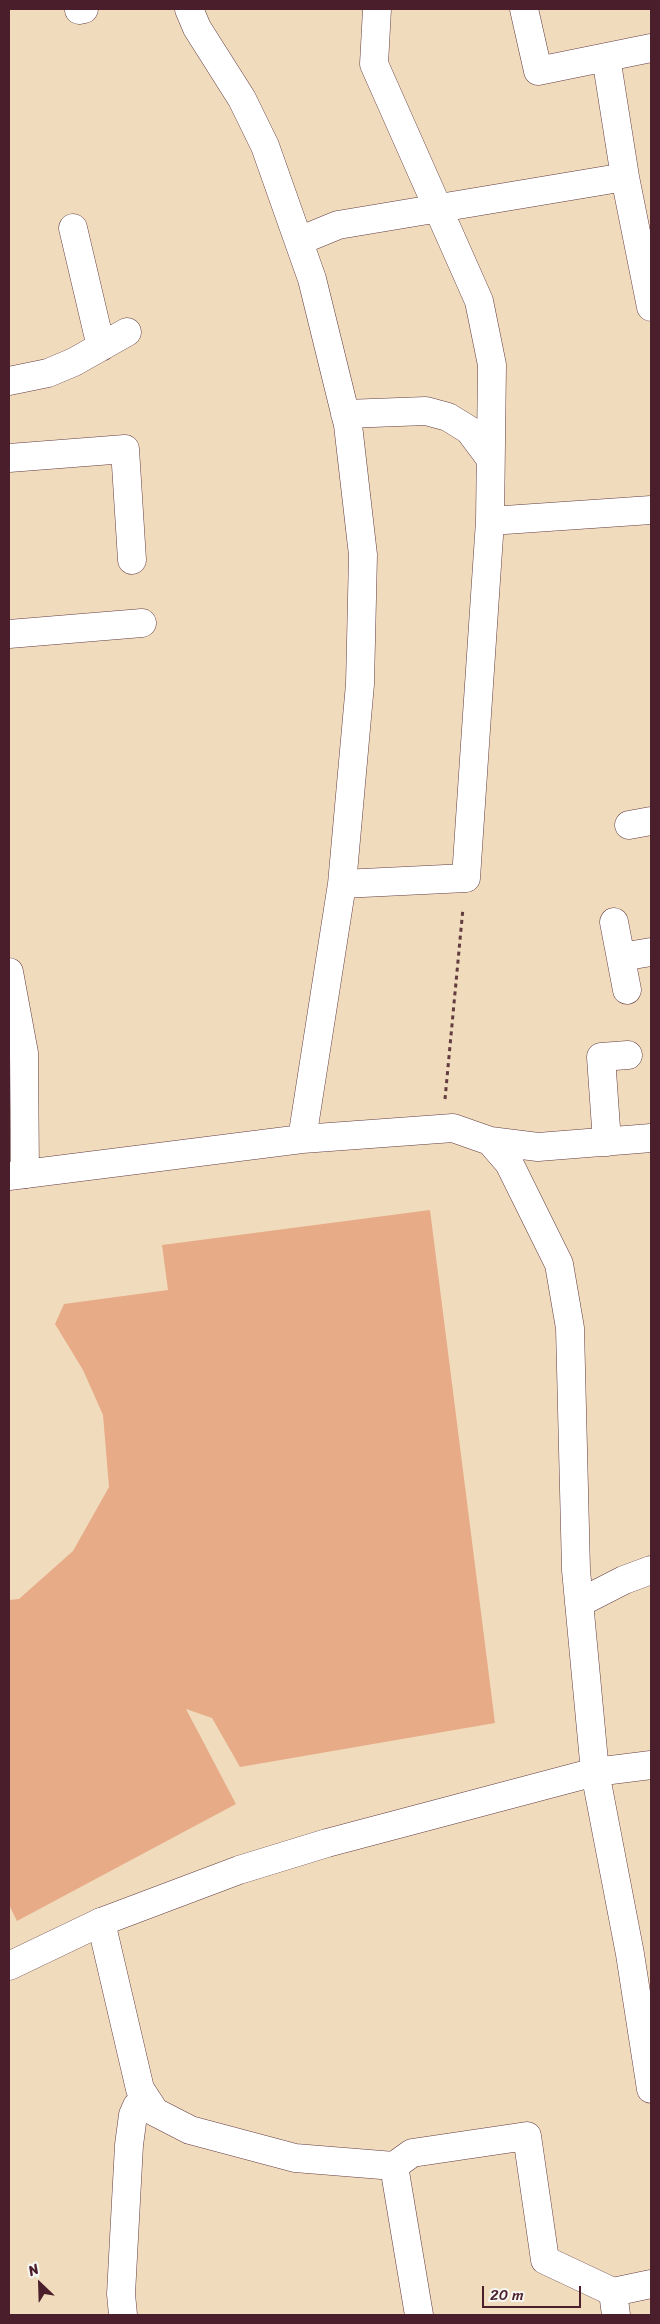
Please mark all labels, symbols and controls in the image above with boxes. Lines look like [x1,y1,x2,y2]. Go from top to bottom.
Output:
text: N [24,2256,43,2283]
north arrow [15,2259,65,2309]
scale bar [485,2276,584,2308]
text: 20 m [490,2282,524,2308]

